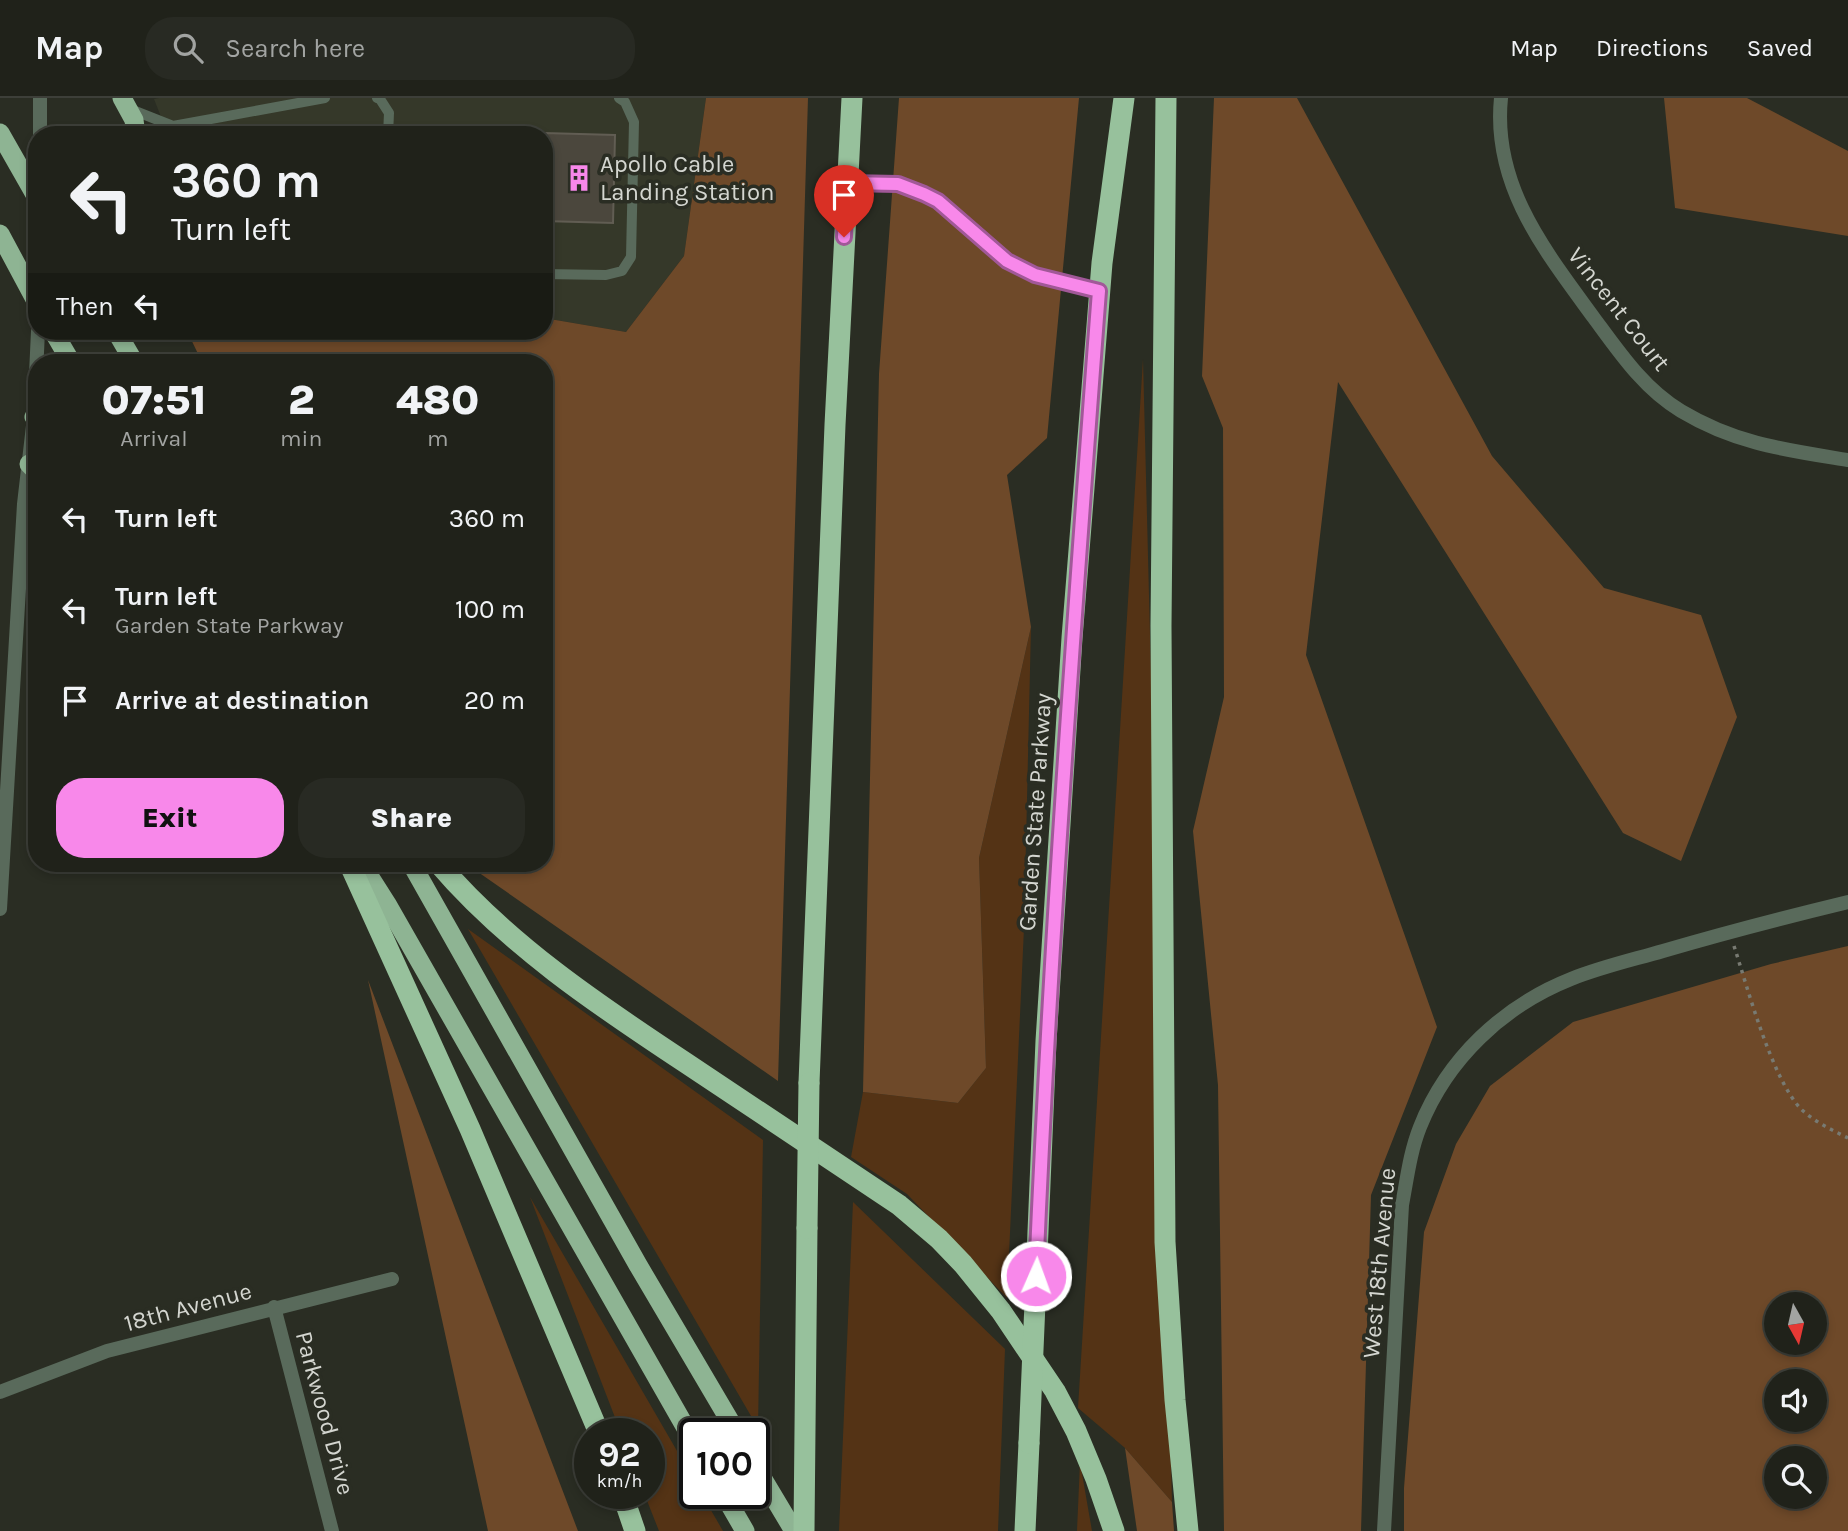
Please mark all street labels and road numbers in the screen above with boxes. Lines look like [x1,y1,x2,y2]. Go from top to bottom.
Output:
street label: Vincent Court [1562,242,1676,376]
street label: Garden State Parkway [1013,692,1057,932]
street label: West 18th Avenue [1357,1167,1401,1359]
street label: 18th Avenue [121,1277,255,1337]
street label: Parkwood Drive [290,1328,360,1498]

